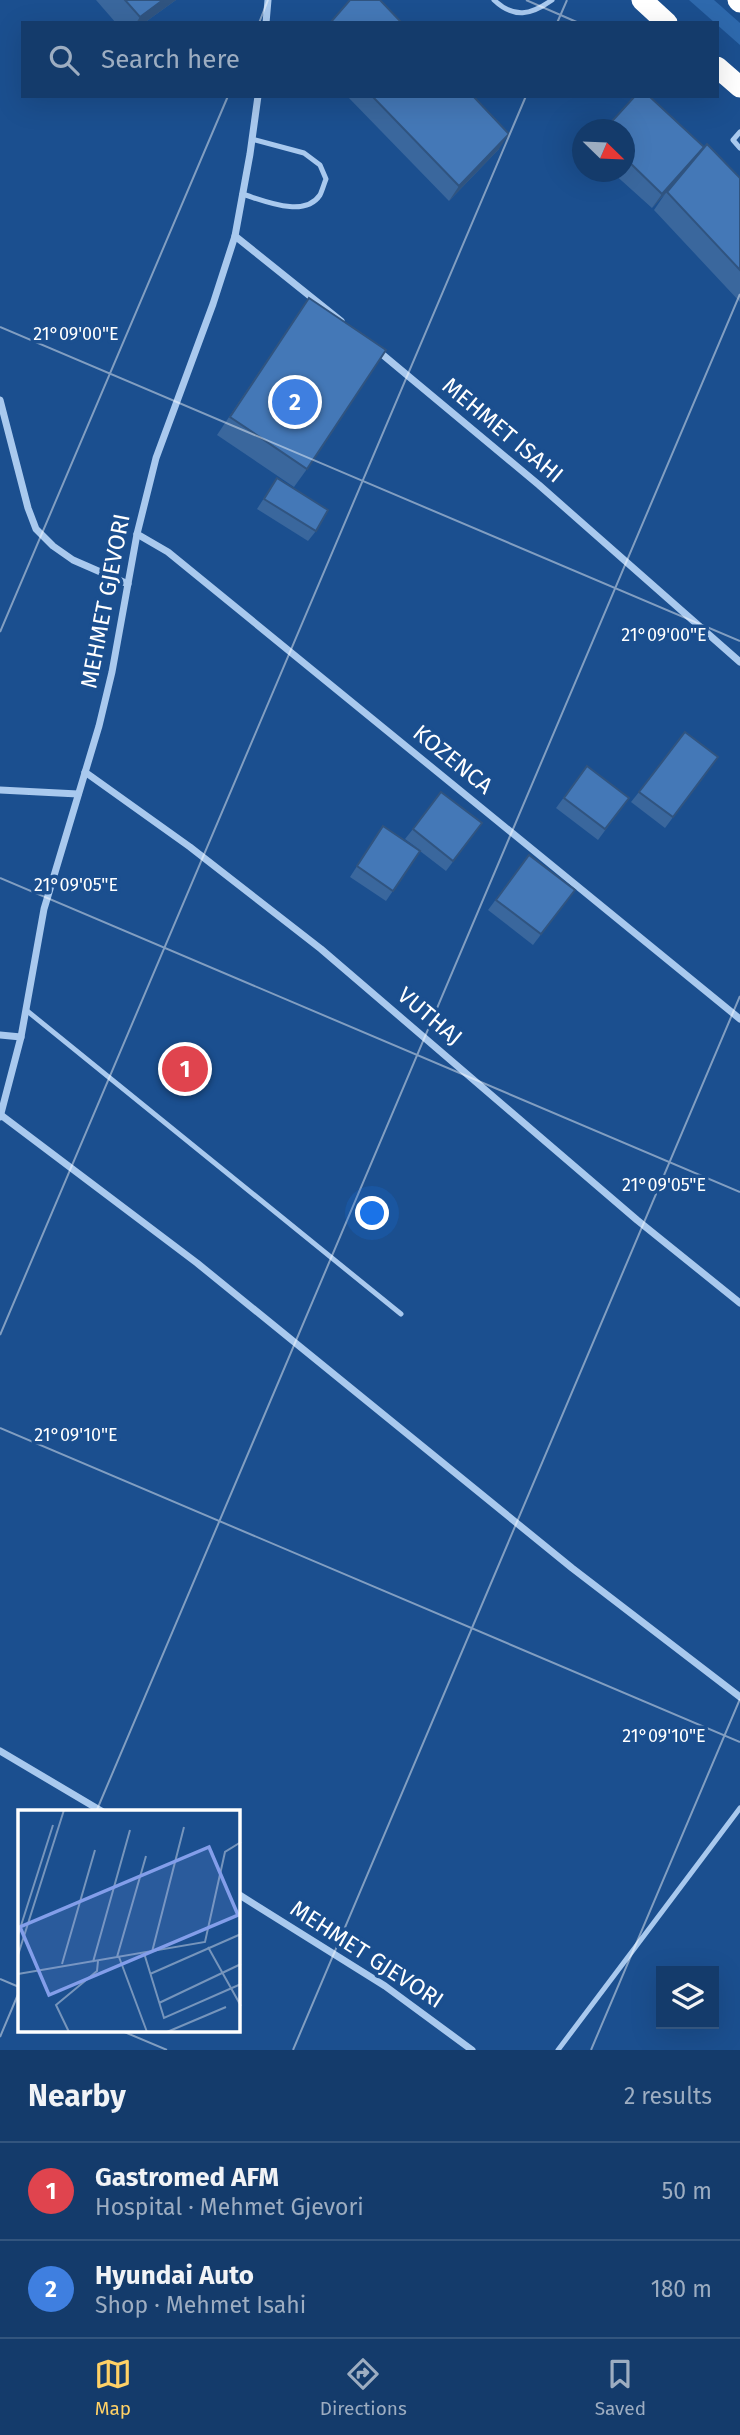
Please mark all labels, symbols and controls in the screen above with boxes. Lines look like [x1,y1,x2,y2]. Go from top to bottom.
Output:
search box [21,21,719,98]
icon: search [45,41,83,79]
text: Search here [101,44,240,75]
north arrow [572,119,635,182]
text: 21°09'00"E [33,323,119,345]
street label: MEHMET ISAHI [437,371,569,489]
pin: 2 [272,376,318,428]
street label: MEHMET GJEVORI [74,511,136,691]
text: 21°09'00"E [621,624,707,646]
street label: KOZENCA [407,718,499,800]
text: 21°09'05"E [34,874,118,896]
street label: VUTHAJ [392,981,468,1051]
pin: 1 [162,1043,208,1095]
text: 21°09'05"E [622,1174,706,1196]
your location [355,1196,389,1230]
text: 21°09'10"E [34,1424,118,1446]
text: 21°09'10"E [622,1725,706,1747]
inset map [18,1810,240,2032]
street label: MEHMET GJEVORI [285,1894,449,2014]
map controls [656,1966,719,2029]
button: layers [656,1966,719,2029]
text: Nearby [28,2078,126,2114]
text: 2 results [624,2082,712,2110]
text: Gastromed AFM [95,2162,279,2193]
text: 1 [46,2177,56,2205]
text: 50 m [662,2177,712,2205]
text: Hospital · Mehmet Gjevori [95,2193,364,2221]
text: Hyundai Auto [95,2260,254,2291]
text: 2 [45,2275,57,2303]
text: 180 m [651,2275,712,2303]
text: Shop · Mehmet Isahi [95,2291,306,2319]
tab: Map [94,2355,132,2420]
tab: Directions [320,2355,407,2420]
tab: Saved [595,2355,646,2420]

